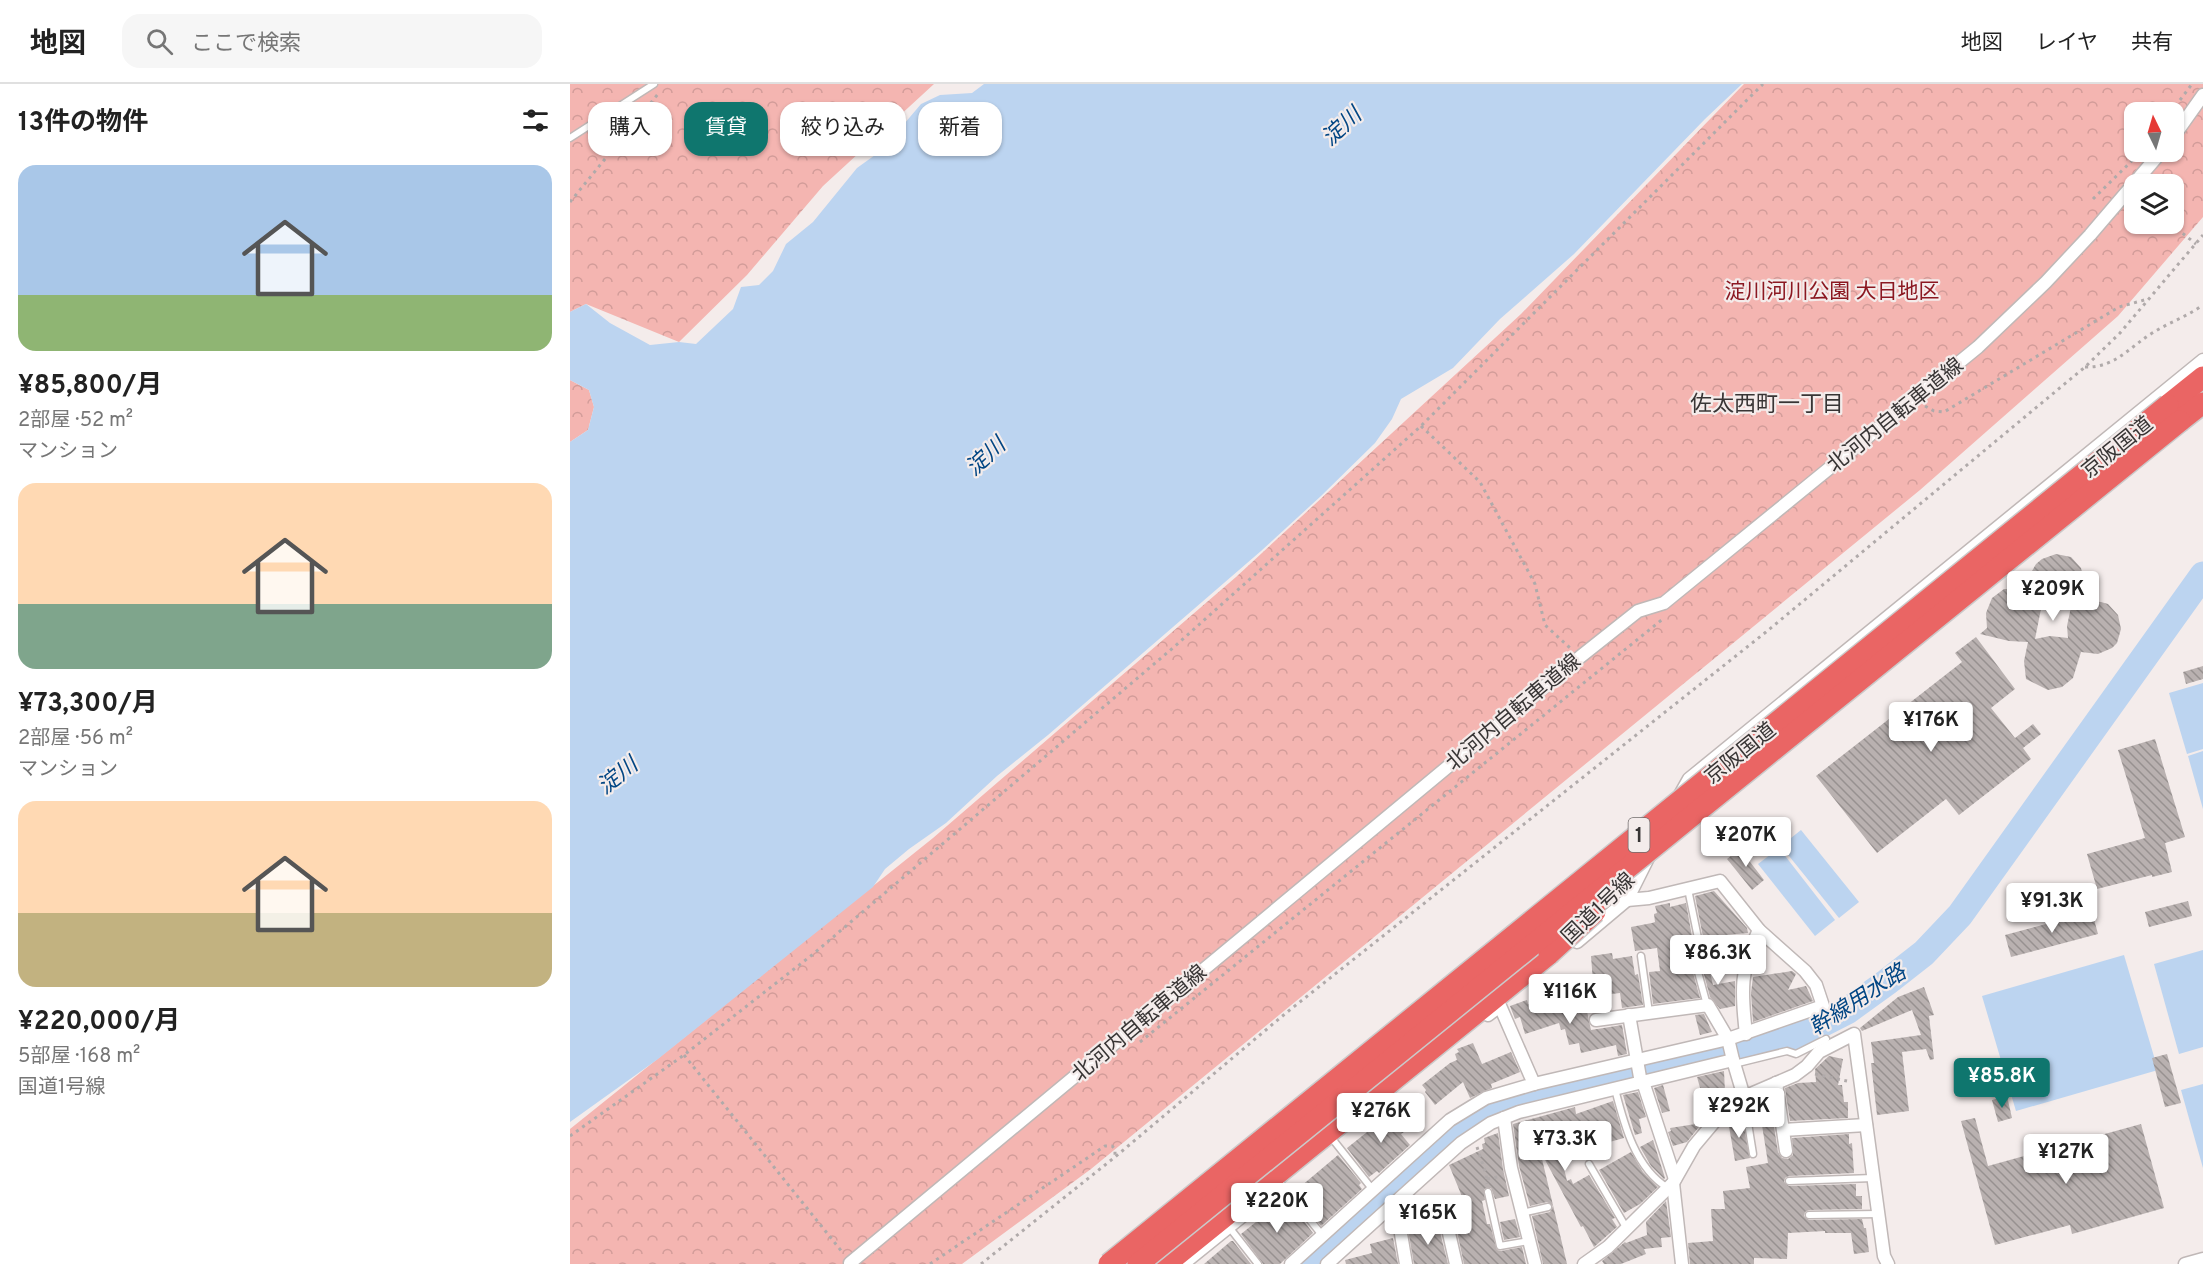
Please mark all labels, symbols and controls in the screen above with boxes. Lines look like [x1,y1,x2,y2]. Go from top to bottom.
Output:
search box [122,14,542,68]
icon: search [143,25,176,58]
text: 地図 [30,27,86,63]
text: 地図 [1961,30,2003,57]
text: レイヤ [2036,30,2098,57]
text: 共有 [2131,30,2173,57]
text: ここで検索 [191,31,301,58]
chip: 購入 [588,102,672,156]
chip: 賃貸 [684,102,768,156]
chip: 絞り込み [780,102,906,156]
chip: 新着 [918,102,1002,156]
water label: 淀川 [1317,102,1369,153]
north arrow [2124,102,2184,162]
map controls [2124,102,2184,234]
icon: filters [519,104,552,137]
text: 13件の物件 [18,107,148,140]
button: layers [2124,174,2184,234]
icon: home [231,204,339,312]
park label: 淀川河川公園 大日地区 [1725,279,1939,306]
street label: 北河内自転車道線 [1822,353,1970,480]
text: ¥85,800/月 [18,370,162,403]
district label: 佐太西町一丁目 [1690,392,1844,419]
text: 2部屋 · 52 m² [18,408,133,434]
street label: 京阪国道 [2077,411,2159,485]
water label: 淀川 [961,432,1013,483]
text: マンション [18,439,118,465]
icon: home [231,522,339,630]
pin: ¥209K [2011,571,2095,622]
text: ¥209K [2021,577,2085,603]
street label: 北河内自転車道線 [1441,649,1587,777]
text: ¥73,300/月 [18,688,158,721]
pin: ¥176K [1889,702,1973,753]
text: ¥176K [1903,708,1959,734]
street label: 京阪国道 [1700,717,1782,791]
text: 2部屋 · 56 m² [18,726,133,752]
water label: 淀川 [593,751,646,801]
text: マンション [18,757,118,783]
pin: ¥207K [1704,817,1788,868]
road number: 1 [1628,818,1650,852]
text: ¥207K [1715,823,1777,849]
icon: home [231,840,339,948]
street label: 国道1号線 [1557,867,1641,951]
pin: ¥91.3K [2003,883,2101,934]
text: ¥91.3K [2020,889,2084,915]
pin: ¥86.3K [1669,935,1767,986]
text: ¥86.3K [1684,941,1752,967]
water label: 幹線用水路 [1805,959,1914,1042]
street label: 北河内自転車道線 [1067,960,1213,1088]
pin: ¥116K [1528,974,1612,1025]
text: ¥116K [1543,980,1597,1006]
text: ¥220,000/月 [18,1006,180,1039]
text: 5部屋 · 168 m² [18,1044,140,1070]
pin: ¥85.8K [1953,1058,2051,1109]
text: ¥85.8K [1968,1064,2036,1090]
text: 国道1号線 [18,1075,105,1101]
pin: ¥292K [1697,1088,1781,1139]
pin: ¥276K [1339,1093,1423,1144]
text: ¥292K [1707,1094,1771,1120]
text: ¥276K [1351,1099,1411,1125]
pin: ¥73.3K [1516,1121,1614,1172]
text: ¥73.3K [1532,1127,1598,1153]
pin: ¥127K [2024,1134,2108,1185]
text: ¥127K [2037,1140,2095,1166]
pin: ¥220K [1235,1183,1319,1234]
text: ¥220K [1245,1189,1309,1215]
pin: ¥165K [1386,1195,1470,1246]
text: ¥165K [1399,1201,1457,1227]

